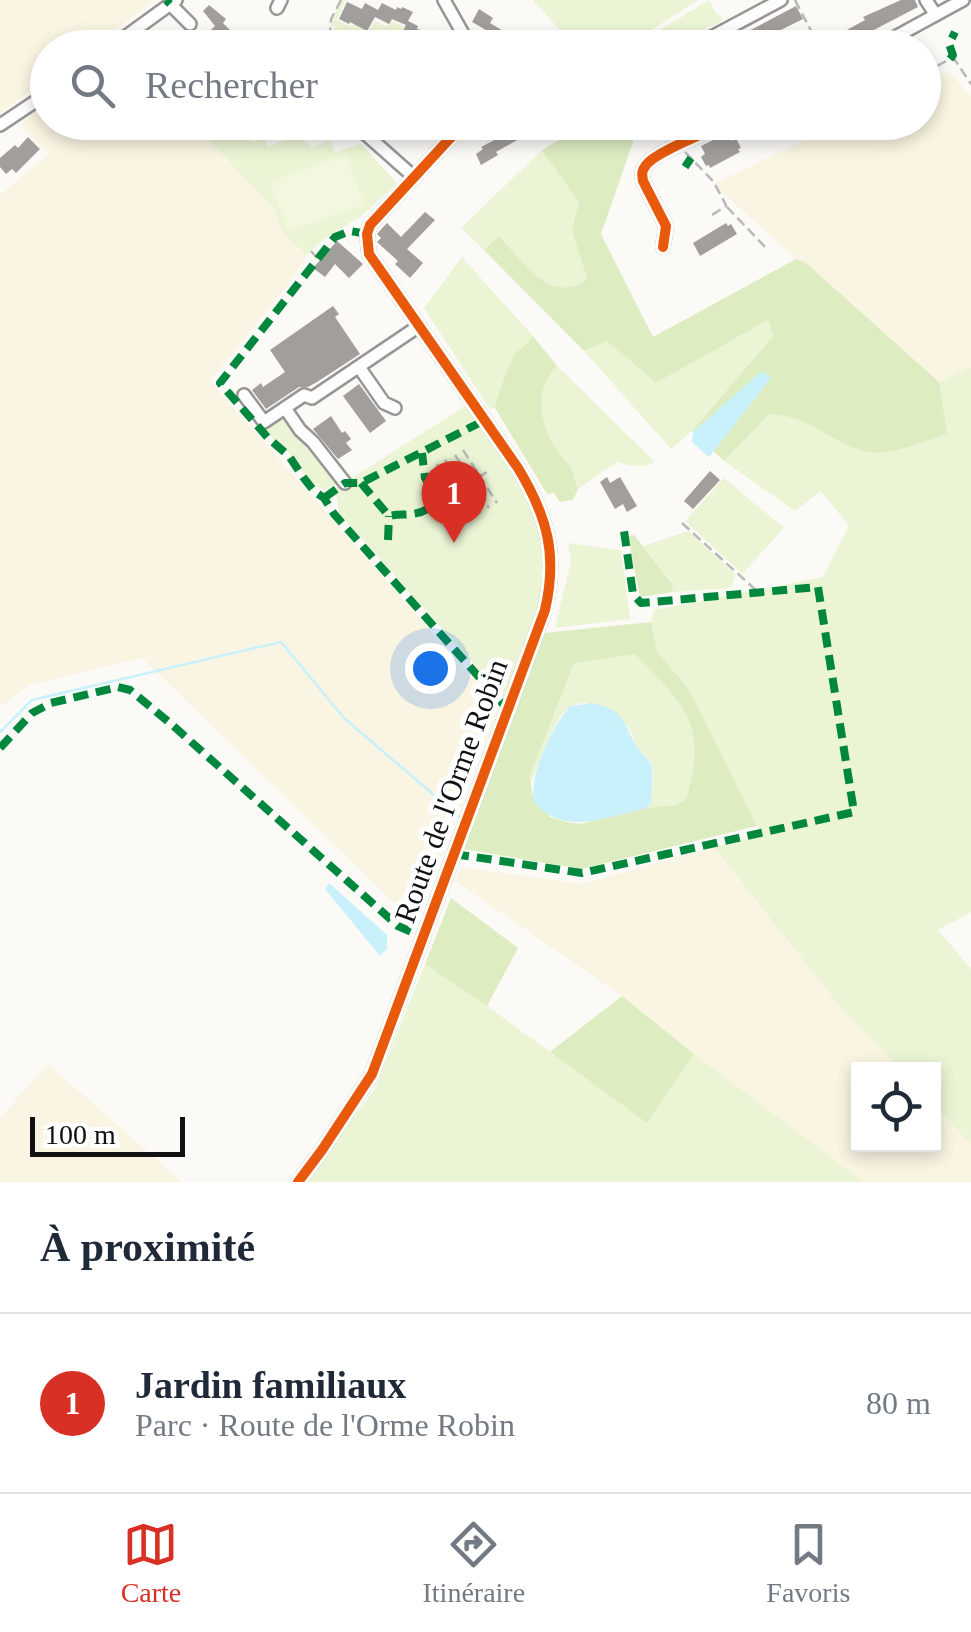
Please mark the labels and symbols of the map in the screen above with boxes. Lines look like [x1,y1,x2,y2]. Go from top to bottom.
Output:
pin: 1 [422,460,486,543]
your location [405,643,456,694]
street label: Route de l'Orme Robin [388,655,514,927]
scale bar [30,1112,185,1156]

